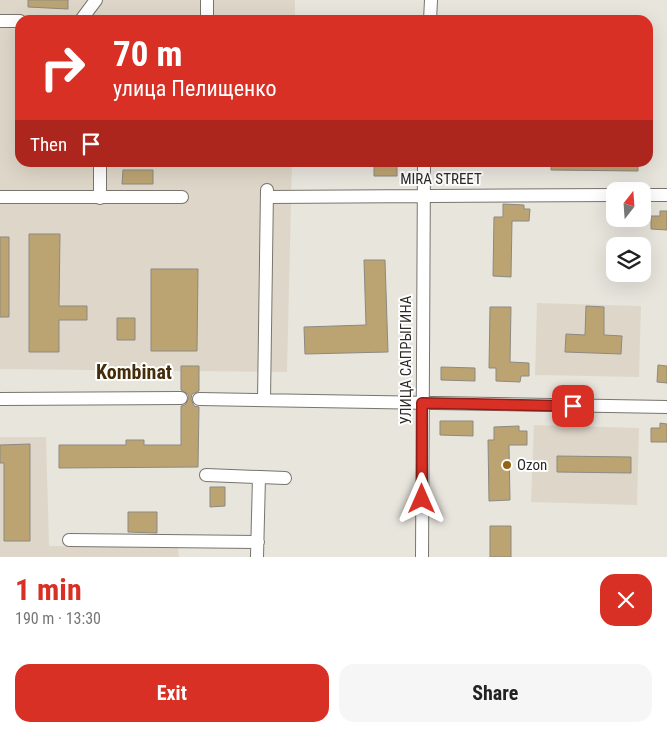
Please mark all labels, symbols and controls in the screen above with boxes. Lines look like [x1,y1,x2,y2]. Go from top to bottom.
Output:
text: 70 m [113,34,182,75]
icon: right [30,35,95,100]
text: улица Пелищенко [113,76,277,101]
icon: arrive [77,130,105,158]
text: Then [30,133,67,156]
street label: MIRA STREET [400,170,482,188]
north arrow [606,182,651,228]
map controls [606,182,651,282]
button: layers [606,237,651,282]
street label: УЛИЦА САПРЫГИНА [397,295,415,425]
district label: Kombinat [96,360,172,384]
pin [552,385,594,427]
icon: arrive [559,392,587,420]
place label: Ozon [517,456,547,474]
marker: Ozon [501,459,513,471]
position arrow [395,472,447,524]
text: 1 min [15,572,82,607]
button: close [600,574,652,626]
text: 190 m · 13:30 [15,609,101,628]
button: Exit [15,664,329,722]
button: Share [339,664,652,722]

